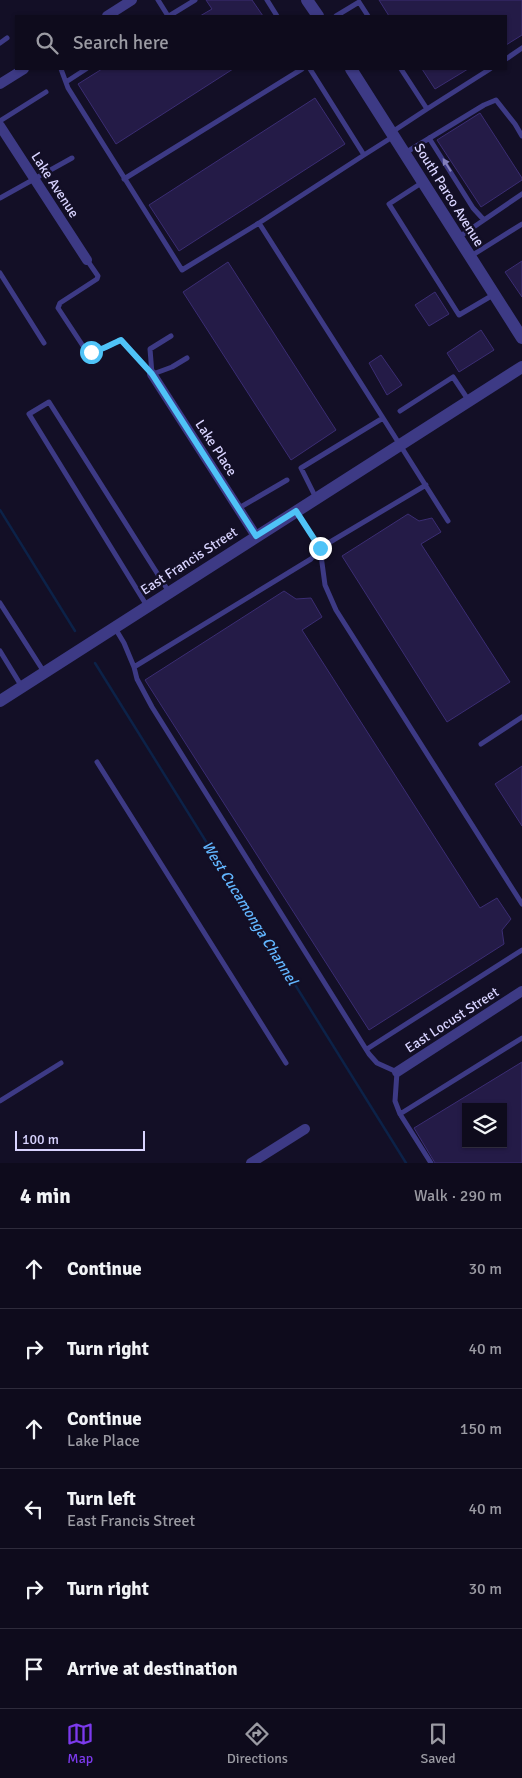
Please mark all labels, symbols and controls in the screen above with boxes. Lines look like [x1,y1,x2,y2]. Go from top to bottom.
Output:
search box [15,15,507,70]
icon: search [33,29,61,57]
text: Search here [73,31,169,55]
street label: South Parco Avenue [410,140,488,250]
street label: Lake Avenue [27,149,83,221]
one-way arrow [442,159,451,172]
route start [80,341,103,364]
street label: Lake Place [192,417,240,479]
street label: East Francis Street [137,523,241,599]
route end [309,537,332,560]
water label: West Cucamonga Channel [198,838,303,990]
street label: East Locust Street [402,983,502,1057]
map controls [462,1103,507,1148]
button: layers [462,1103,507,1148]
scale bar [15,1128,145,1151]
text: 100 m [22,1131,59,1148]
text: 4 min [20,1183,71,1209]
text: Walk · 290 m [414,1186,502,1206]
icon: ahead [20,1255,48,1283]
text: Continue [67,1257,142,1281]
text: 30 m [468,1259,502,1279]
icon: right [20,1335,48,1363]
text: Turn right [67,1337,149,1361]
text: 40 m [468,1339,502,1359]
text: Continue [67,1407,142,1431]
icon: ahead [20,1415,48,1443]
text: 150 m [460,1419,502,1439]
text: Lake Place [67,1431,140,1451]
text: Turn left [67,1487,136,1511]
icon: left [20,1495,48,1523]
text: 40 m [468,1499,502,1519]
text: East Francis Street [67,1511,195,1531]
icon: right [20,1575,48,1603]
text: Turn right [67,1577,149,1601]
text: 30 m [468,1579,502,1599]
icon: arrive [20,1655,48,1683]
text: Arrive at destination [67,1657,238,1681]
tab: Map [66,1720,94,1767]
tab: Directions [227,1720,288,1767]
tab: Saved [420,1720,456,1767]

